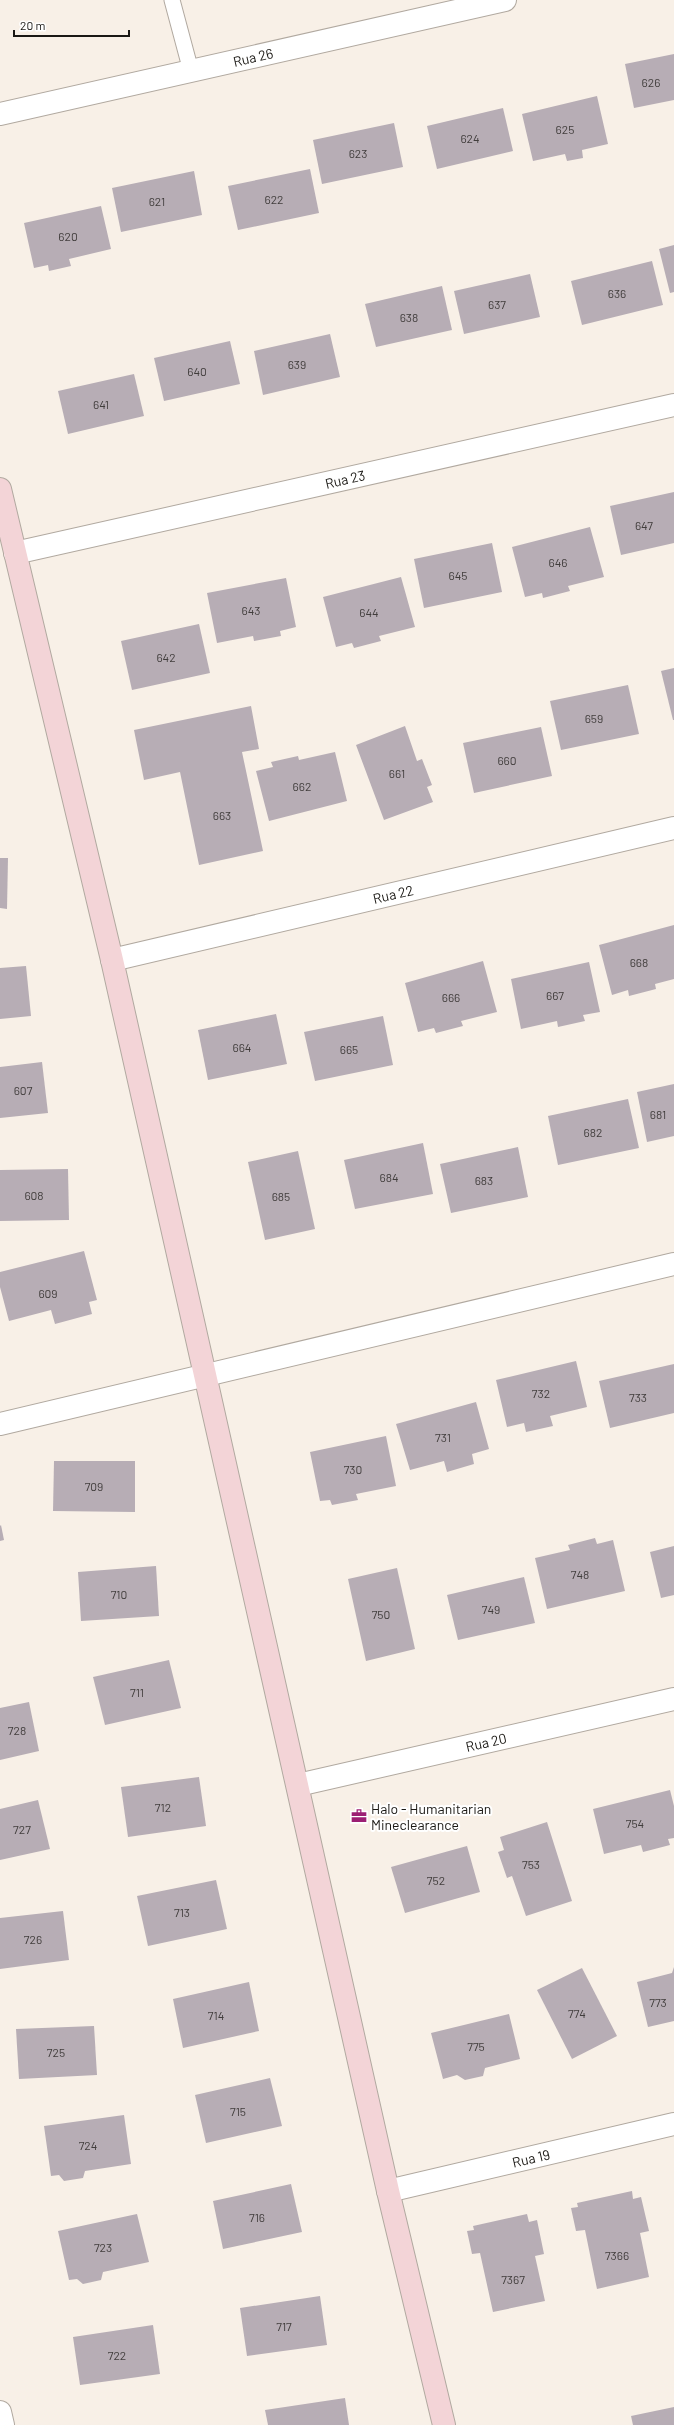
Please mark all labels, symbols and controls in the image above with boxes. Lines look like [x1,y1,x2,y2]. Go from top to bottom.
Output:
scale bar [14,12,129,38]
text: 20 m [20,18,46,32]
street label: Rua 26 [231,44,275,70]
house number: 626 [642,75,660,89]
house number: 625 [556,122,574,136]
house number: 624 [460,131,480,145]
house number: 623 [349,146,367,160]
house number: 622 [264,192,284,206]
house number: 621 [149,194,165,208]
house number: 620 [58,229,78,243]
house number: 636 [608,286,626,300]
house number: 637 [488,297,506,311]
house number: 638 [400,310,418,324]
house number: 639 [288,357,306,371]
house number: 640 [187,364,207,378]
house number: 641 [93,397,109,411]
street label: Rua 23 [323,466,367,492]
house number: 647 [635,518,653,532]
house number: 646 [549,555,567,569]
house number: 645 [449,568,467,582]
house number: 643 [242,603,260,617]
house number: 644 [359,605,379,619]
house number: 642 [156,650,176,664]
house number: 659 [585,711,603,725]
house number: 660 [497,753,517,767]
house number: 661 [389,766,405,780]
house number: 662 [293,779,311,793]
house number: 663 [213,808,231,822]
street label: Rua 22 [371,881,415,907]
house number: 668 [630,955,648,969]
house number: 667 [546,988,564,1002]
house number: 666 [442,990,460,1004]
house number: 664 [233,1040,251,1054]
house number: 665 [340,1042,358,1056]
house number: 607 [14,1083,33,1097]
house number: 681 [650,1107,666,1121]
house number: 682 [584,1125,602,1139]
house number: 684 [379,1170,399,1184]
house number: 683 [475,1173,493,1187]
house number: 608 [24,1188,44,1202]
house number: 685 [272,1189,290,1203]
house number: 609 [38,1286,58,1300]
house number: 732 [532,1386,550,1400]
house number: 733 [629,1390,647,1404]
house number: 731 [435,1430,451,1444]
house number: 730 [344,1462,362,1476]
house number: 709 [85,1479,103,1493]
house number: 748 [571,1567,589,1581]
house number: 710 [111,1587,127,1601]
house number: 749 [482,1602,500,1616]
house number: 750 [372,1607,390,1621]
house number: 711 [130,1685,144,1699]
house number: 728 [8,1723,26,1737]
street label: Rua 20 [464,1729,508,1755]
house number: 712 [155,1800,171,1814]
place label: Halo - Humanitarian Mineclearance [371,1800,491,1833]
office icon: Halo - Humanitarian Mineclearance [350,1807,368,1825]
house number: 754 [626,1816,644,1830]
house number: 727 [13,1822,31,1836]
house number: 753 [522,1857,540,1871]
house number: 752 [427,1873,445,1887]
house number: 713 [174,1905,190,1919]
house number: 726 [24,1932,42,1946]
house number: 773 [649,1995,667,2009]
house number: 774 [568,2006,586,2020]
house number: 714 [208,2008,224,2022]
house number: 775 [467,2039,485,2053]
house number: 725 [47,2045,65,2059]
house number: 715 [230,2104,246,2118]
house number: 724 [79,2138,97,2152]
street label: Rua 19 [510,2145,552,2171]
house number: 716 [249,2210,265,2224]
house number: 723 [94,2240,112,2254]
house number: 7366 [605,2248,629,2262]
house number: 7367 [501,2272,525,2286]
house number: 717 [276,2319,292,2333]
house number: 722 [108,2348,126,2362]

